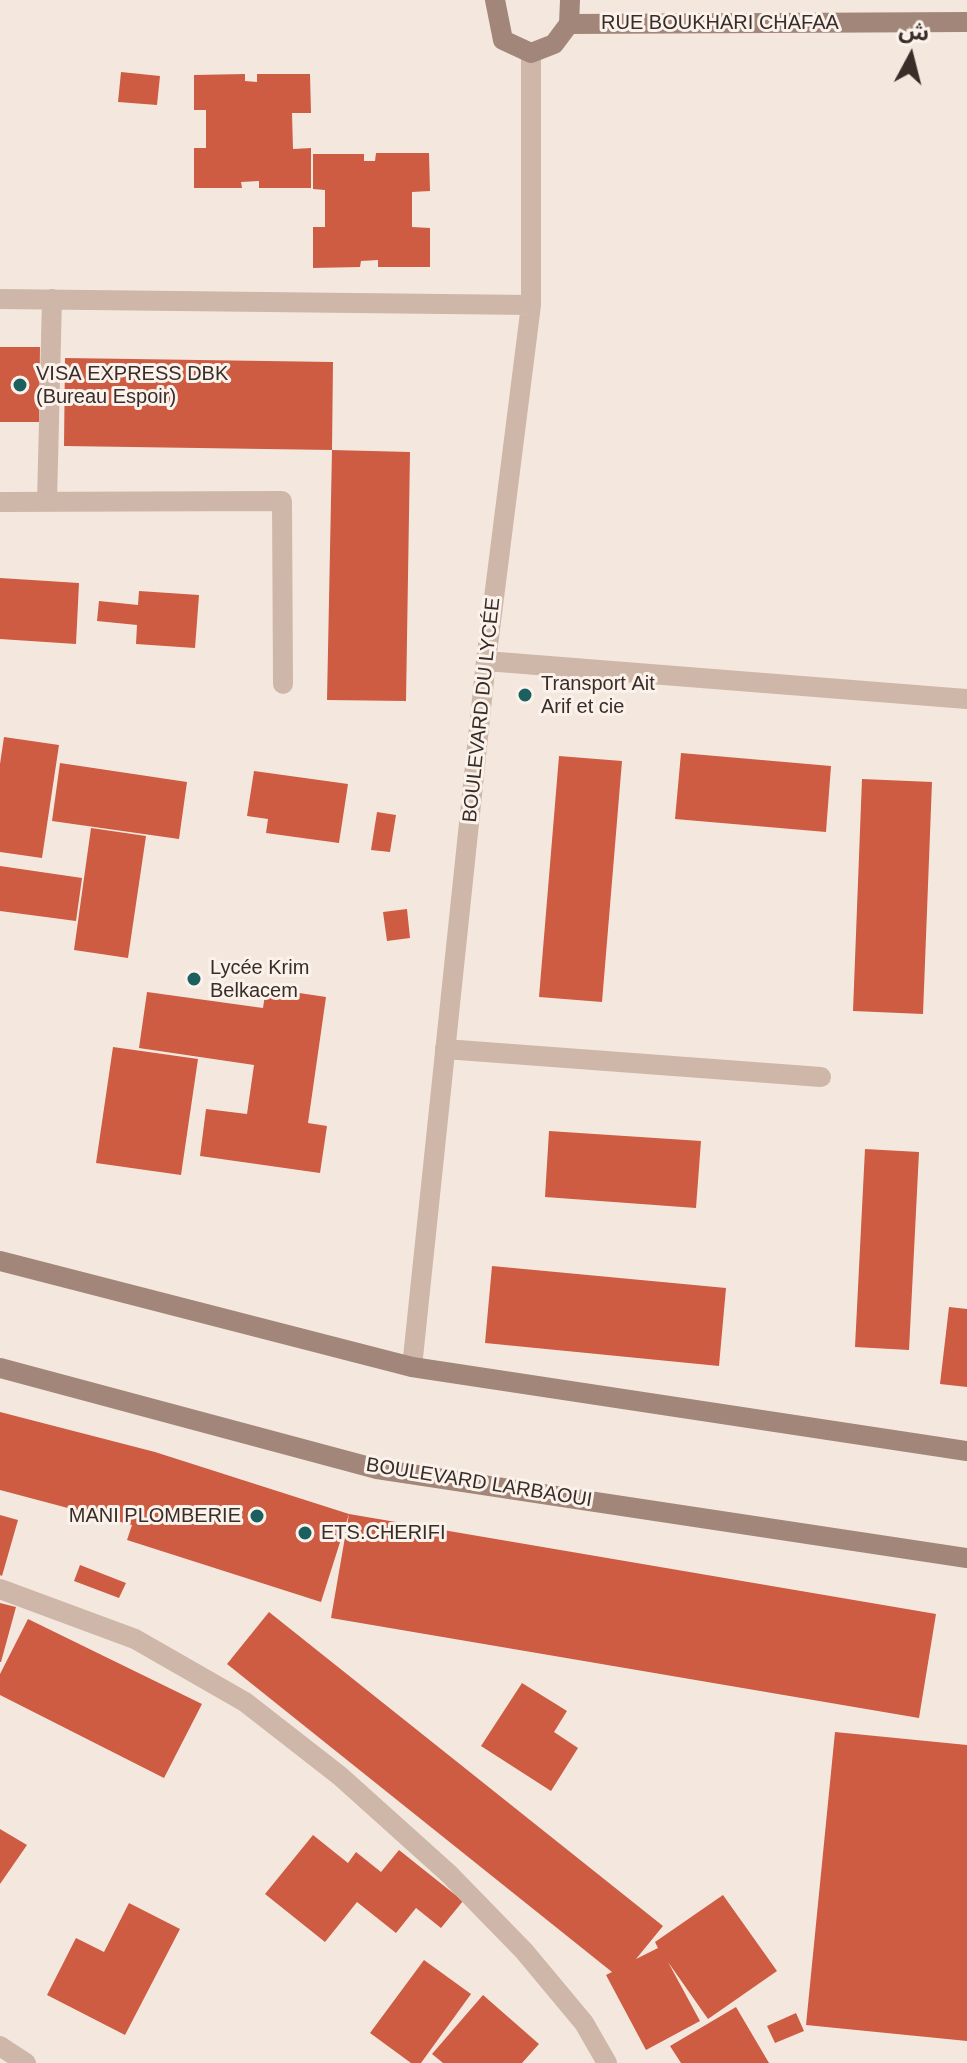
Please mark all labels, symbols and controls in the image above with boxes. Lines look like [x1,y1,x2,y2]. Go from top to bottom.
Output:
street label: RUE BOUKHARI CHAFAA [601,11,839,35]
north arrow [871,16,951,96]
text: ش [897,17,930,46]
place label: VISA EXPRESS DBK (Bureau Espoir) [36,362,228,409]
marker: VISA EXPRESS DBK (Bureau Espoir) [11,376,29,394]
street label: BOULEVARD DU LYCÉE [458,596,506,824]
place label: Transport Ait Arif et cie [541,672,655,719]
marker: Transport Ait Arif et cie [516,686,534,704]
place label: Lycée Krim Belkacem [210,956,309,1003]
marker: Lycée Krim Belkacem [185,970,203,988]
street label: BOULEVARD LARBAOUI [364,1453,594,1513]
place label: MANI PLOMBERIE [69,1504,241,1528]
marker: MANI PLOMBERIE [248,1507,266,1525]
place label: ETS.CHERIFI [321,1521,445,1545]
marker: ETS.CHERIFI [296,1524,314,1542]

